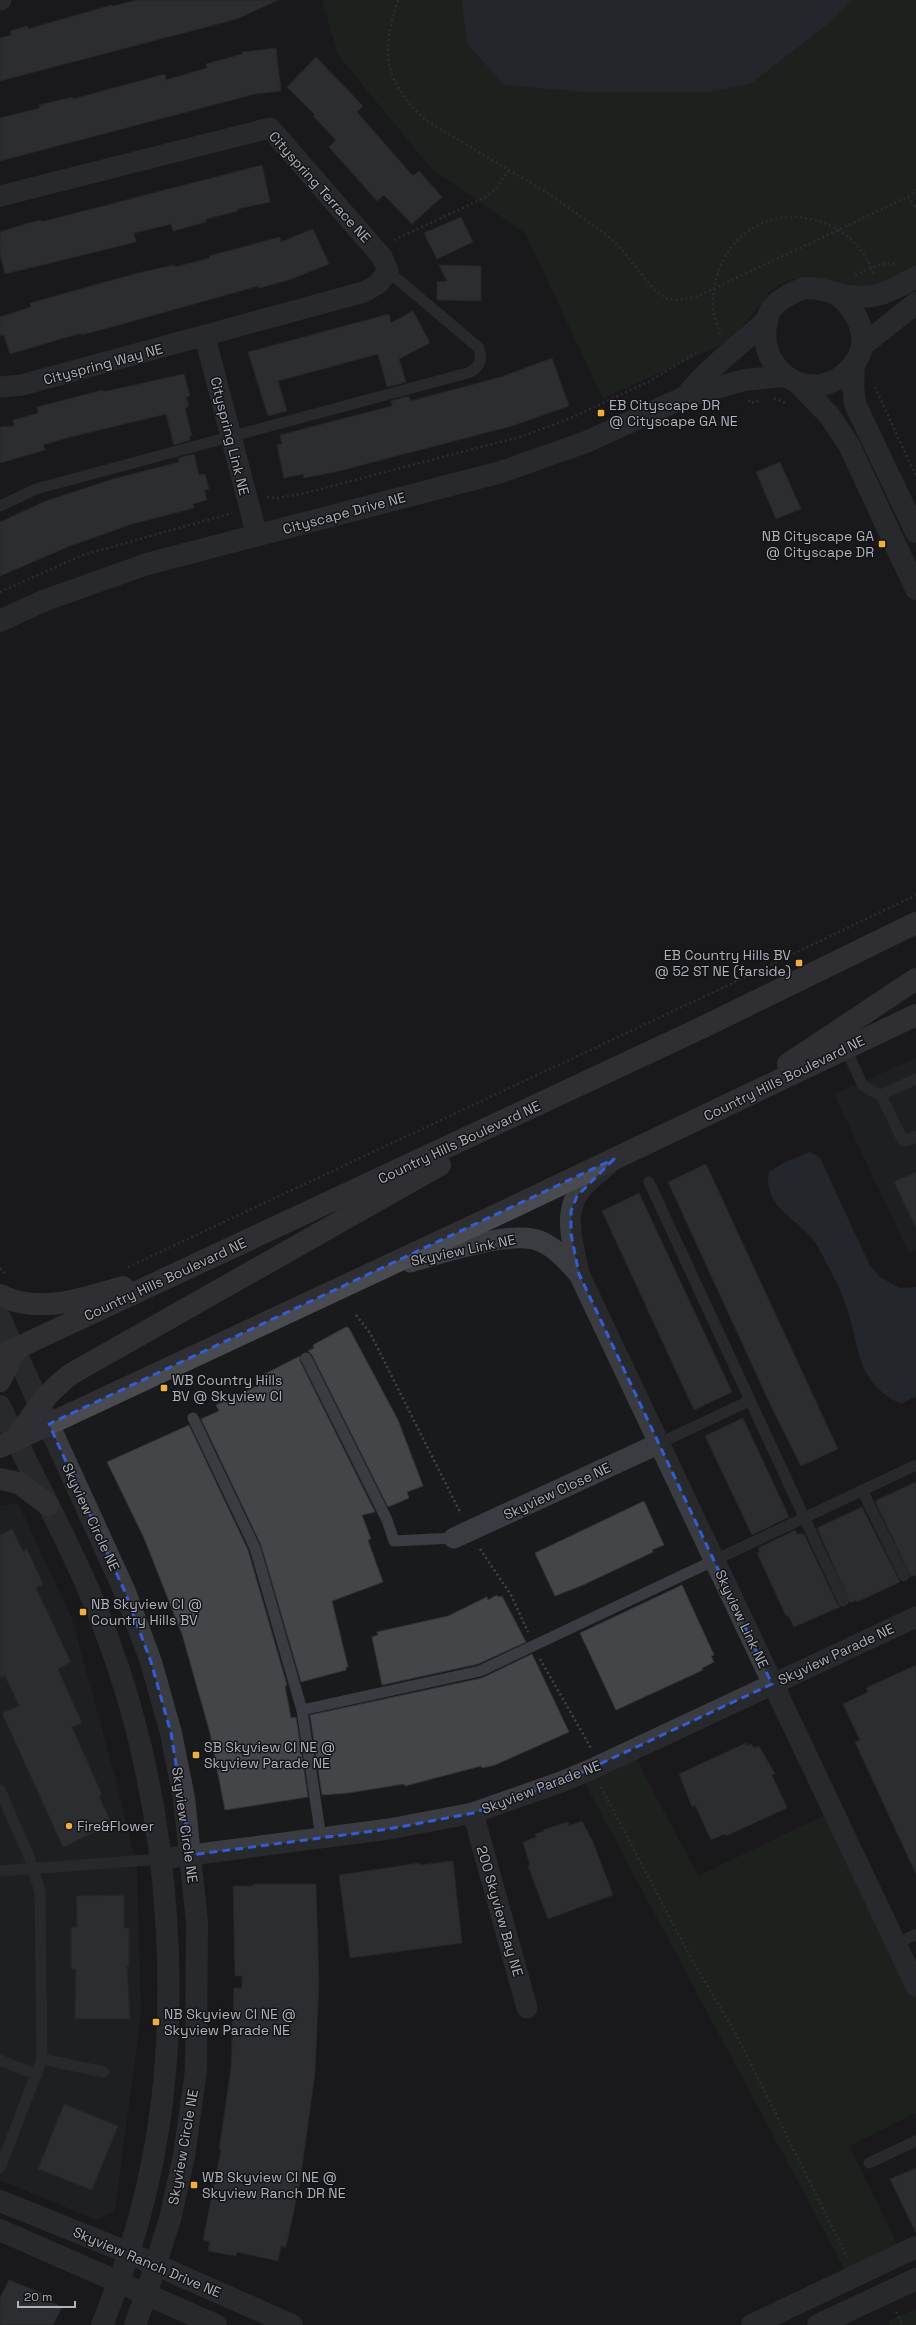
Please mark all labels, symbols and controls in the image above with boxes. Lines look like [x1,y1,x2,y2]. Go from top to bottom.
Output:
street label: Cityspring Terrace NE [265,127,375,247]
street label: Cityspring Way NE [41,339,165,389]
street label: Cityspring Link NE [207,375,253,497]
place label: EB Cityscape DR @ Cityscape GA NE [609,396,738,430]
marker: EB Cityscape DR @ Cityscape GA NE [596,408,606,418]
street label: Cityscape Drive NE [281,488,408,538]
place label: NB Cityscape GA @ Cityscape DR [762,527,874,561]
marker: NB Cityscape GA @ Cityscape DR [877,539,887,549]
place label: EB Country Hills BV @ 52 ST NE (farside) [655,946,791,980]
marker: EB Country Hills BV @ 52 ST NE (farside) [794,958,804,968]
street label: Country Hills Boulevard NE [700,1031,868,1125]
street label: Country Hills Boulevard NE [375,1096,543,1188]
street label: Skyview Link NE [409,1230,517,1270]
street label: Country Hills Boulevard NE [81,1233,249,1325]
place label: WB Country Hills BV @ Skyview CI [172,1371,282,1405]
marker: WB Country Hills BV @ Skyview CI [159,1383,169,1393]
street label: Skyview Close NE [501,1458,614,1524]
street label: Skyview Circle NE [58,1460,124,1574]
street label: Skyview Link NE [711,1567,773,1671]
place label: NB Skyview CI @ Country Hills BV [91,1595,202,1629]
marker: NB Skyview CI @ Country Hills BV [78,1607,88,1617]
street label: Skyview Parade NE [775,1619,897,1689]
place label: SB Skyview CI NE @ Skyview Parade NE [204,1738,335,1772]
marker: SB Skyview CI NE @ Skyview Parade NE [191,1750,201,1760]
street label: Skyview Parade NE [479,1756,603,1818]
street label: Skyview Circle NE [168,1766,202,1884]
place label: Fire&Flower [77,1817,154,1835]
marker: Fire&Flower [64,1821,74,1831]
street label: 200 Skyview Bay NE [473,1844,527,1979]
place label: NB Skyview CI NE @ Skyview Parade NE [164,2005,296,2039]
marker: NB Skyview CI NE @ Skyview Parade NE [151,2017,161,2027]
street label: Skyview Circle NE [164,2088,202,2206]
place label: WB Skyview CI NE @ Skyview Ranch DR NE [202,2168,346,2202]
marker: WB Skyview CI NE @ Skyview Ranch DR NE [189,2180,199,2190]
street label: Skyview Ranch Drive NE [70,2223,224,2301]
scale bar [18,2283,75,2309]
text: 20 m [24,2289,52,2305]

